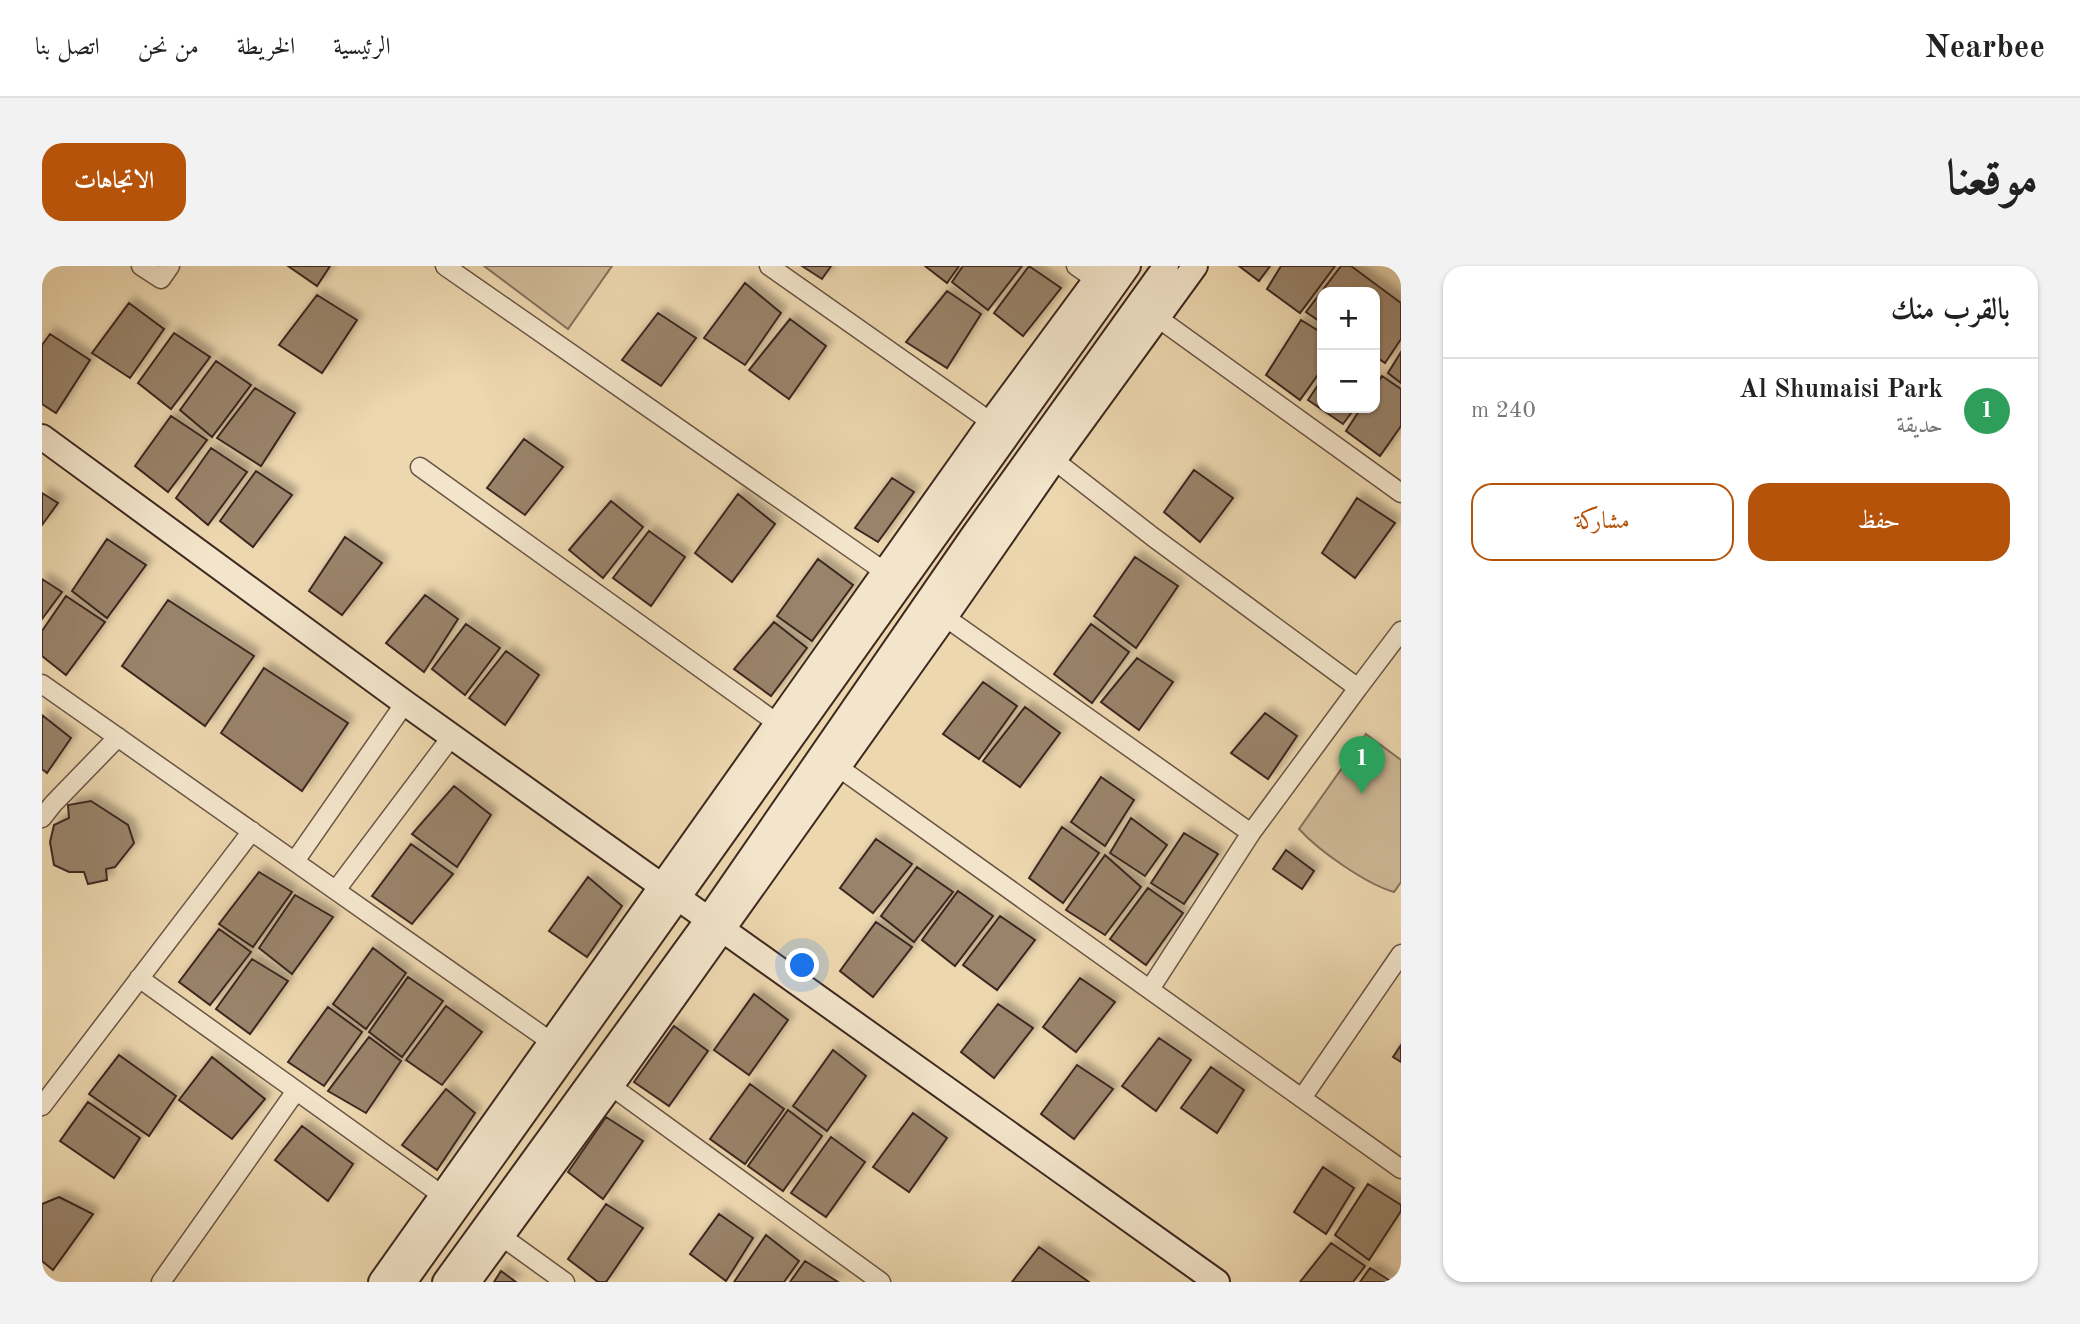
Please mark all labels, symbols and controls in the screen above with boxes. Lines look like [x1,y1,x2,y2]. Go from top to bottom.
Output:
text: Nearbee [1925,32,2045,65]
text: اتصل بنا [35,36,100,60]
text: من نحن [138,36,199,60]
text: الخريطة [237,36,295,60]
text: الرئيسية [333,36,391,60]
button: الاتجاهات [42,143,186,221]
text: موقعنا [1946,157,2038,206]
map controls [1317,287,1380,413]
button: + [1317,287,1380,350]
text: بالقرب منك [1891,296,2010,326]
button: − [1317,350,1380,413]
text: Al Shumaisi Park [1739,377,1943,403]
text: 240 m [1471,399,1536,422]
text: 1 [1980,399,1994,422]
text: حديقة [1896,414,1943,437]
button: مشاركة [1471,483,1734,561]
button: حفظ [1748,483,2010,561]
pin: 1 [1339,736,1385,794]
your location [785,948,819,982]

